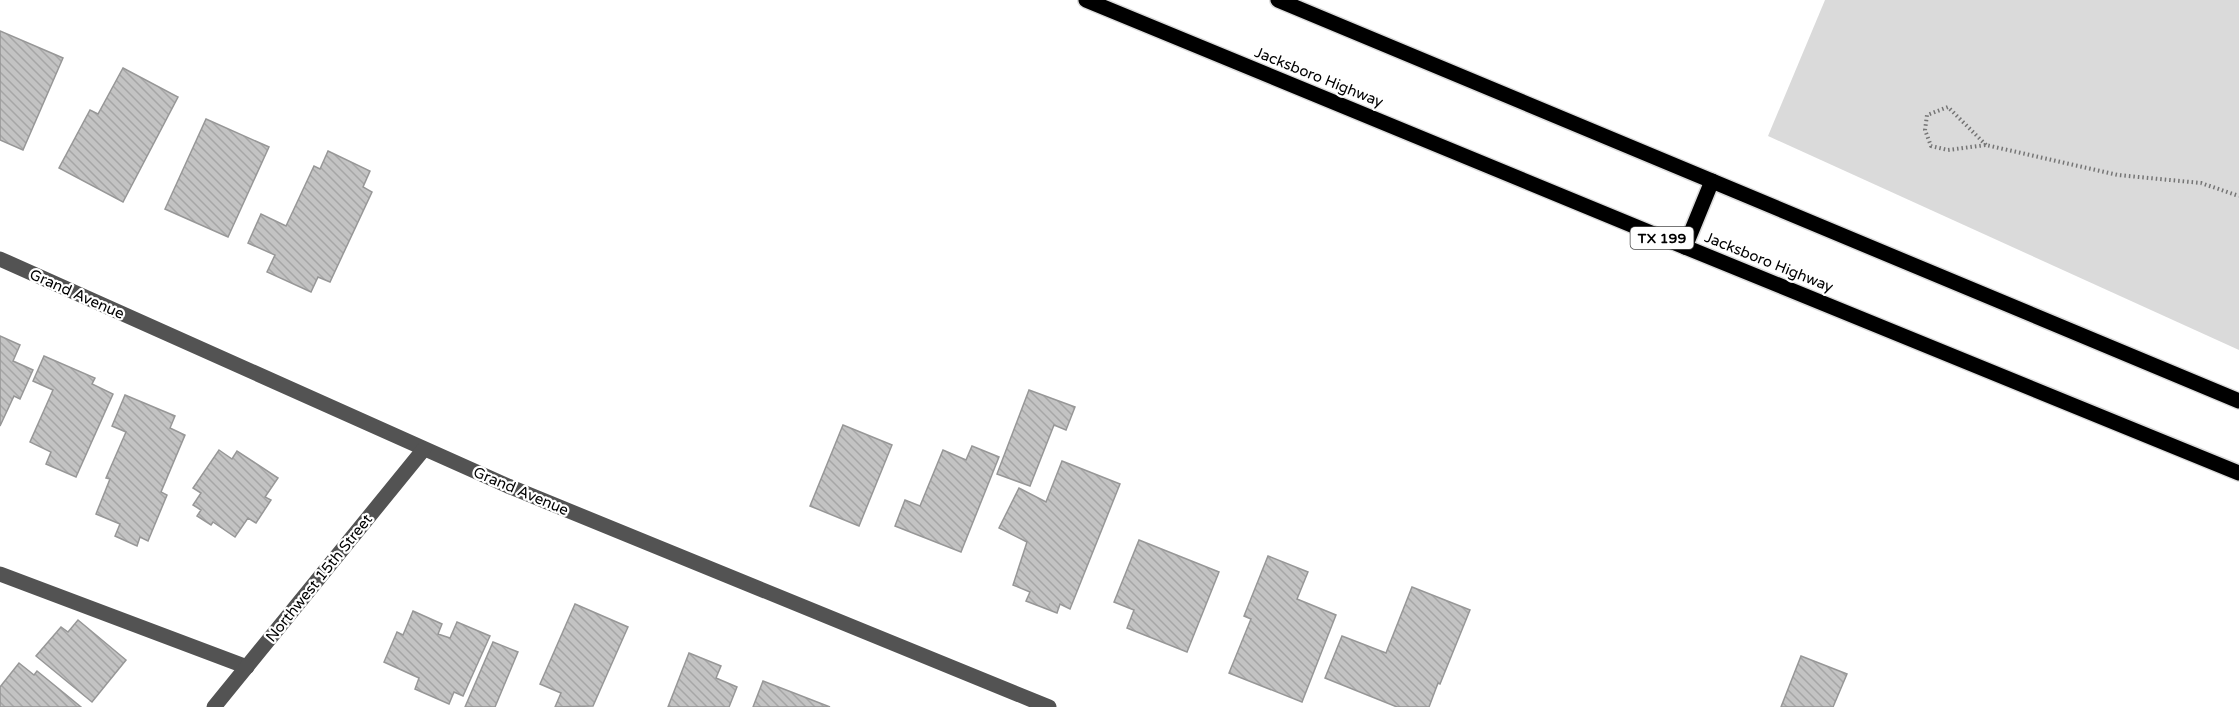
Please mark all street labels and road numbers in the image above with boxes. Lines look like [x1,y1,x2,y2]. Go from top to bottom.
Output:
street label: Jacksboro Highway [1252,43,1386,111]
road number: TX 199 [1630,227,1694,249]
street label: Jacksboro Highway [1702,228,1836,296]
street label: Grand Avenue [27,265,127,323]
street label: Grand Avenue [471,463,571,519]
street label: Northwest 15th Street [262,510,376,645]

